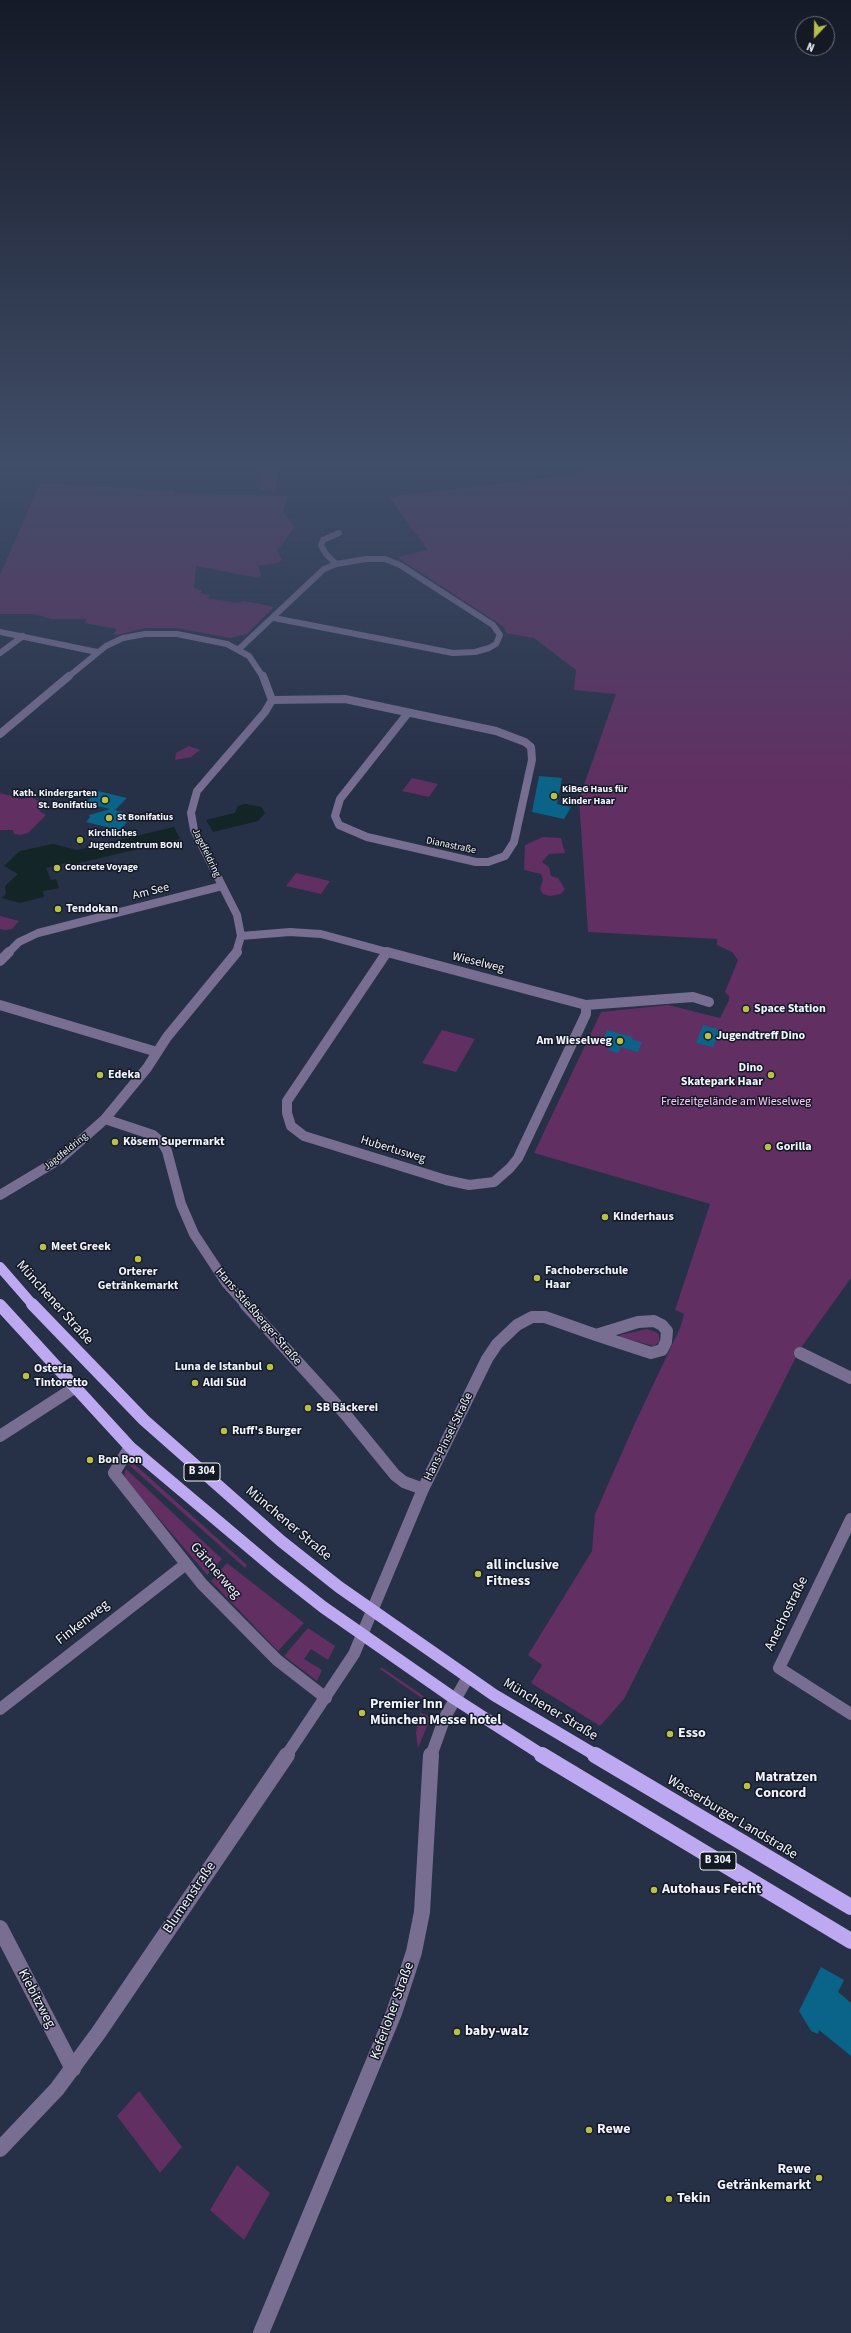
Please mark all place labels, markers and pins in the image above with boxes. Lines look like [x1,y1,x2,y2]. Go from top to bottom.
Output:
place label: KiBeG Haus für Kinder Haar [562,784,628,808]
place label: Kath. Kindergarten St. Bonifatius [13,788,97,812]
marker: KiBeG Haus für Kinder Haar [549,791,559,801]
marker: Kath. Kindergarten St. Bonifatius [100,795,110,805]
place label: St Bonifatius [117,812,173,824]
marker: St Bonifatius [104,813,114,823]
place label: Kirchliches Jugendzentrum BONI [88,828,183,852]
marker: Kirchliches Jugendzentrum BONI [75,835,85,845]
place label: Concrete Voyage [65,862,138,874]
marker: Concrete Voyage [52,863,62,873]
place label: Tendokan [66,902,118,916]
marker: Tendokan [53,904,63,914]
place label: Space Station [754,1002,826,1016]
marker: Space Station [741,1004,751,1014]
place label: Jugendtreff Dino [716,1029,805,1043]
marker: Jugendtreff Dino [703,1031,713,1041]
place label: Am Wieselweg [536,1034,612,1048]
marker: Am Wieselweg [615,1036,625,1046]
place label: Dino Skatepark Haar [681,1061,763,1089]
place label: Edeka [108,1068,140,1082]
marker: Edeka [95,1070,105,1080]
marker: Dino Skatepark Haar [766,1070,776,1080]
place label: Kösem Supermarkt [123,1135,224,1149]
marker: Kösem Supermarkt [110,1137,120,1147]
place label: Gorilla [776,1140,812,1154]
marker: Gorilla [763,1142,773,1152]
place label: Kinderhaus [613,1210,674,1224]
marker: Kinderhaus [600,1212,610,1222]
place label: Meet Greek [51,1240,111,1254]
marker: Meet Greek [38,1242,48,1252]
marker: Orterer Getränkemarkt [133,1254,143,1264]
place label: Fachoberschule Haar [545,1264,628,1292]
place label: Orterer Getränkemarkt [98,1265,178,1293]
marker: Fachoberschule Haar [532,1273,542,1283]
place label: Luna de Istanbul [175,1360,262,1374]
place label: Osteria Tintoretto [34,1362,88,1390]
marker: Luna de Istanbul [265,1362,275,1372]
marker: Osteria Tintoretto [21,1371,31,1381]
place label: Aldi Süd [203,1376,246,1390]
marker: Aldi Süd [190,1378,200,1388]
place label: SB Bäckerei [316,1401,378,1415]
marker: SB Bäckerei [303,1403,313,1413]
place label: Ruff's Burger [232,1424,302,1438]
marker: Ruff's Burger [219,1426,229,1436]
place label: Bon Bon [98,1453,142,1467]
marker: Bon Bon [85,1455,95,1465]
place label: all inclusive Fitness [486,1558,559,1590]
marker: all inclusive Fitness [473,1569,483,1579]
place label: Premier Inn München Messe hotel [370,1697,501,1730]
marker: Premier Inn München Messe hotel [357,1708,367,1718]
place label: Esso [678,1726,706,1742]
marker: Esso [665,1729,675,1739]
place label: Matratzen Concord [755,1770,817,1802]
marker: Matratzen Concord [742,1781,752,1791]
place label: Autohaus Feicht [662,1882,761,1898]
marker: Autohaus Feicht [649,1885,659,1895]
place label: baby-walz [465,2024,529,2040]
marker: baby-walz [452,2027,462,2037]
place label: Rewe [597,2122,631,2138]
marker: Rewe [584,2125,594,2135]
place label: Rewe Getränkemarkt [717,2162,811,2194]
marker: Rewe Getränkemarkt [814,2173,824,2183]
place label: Tekin [677,2191,711,2207]
marker: Tekin [664,2194,674,2204]

